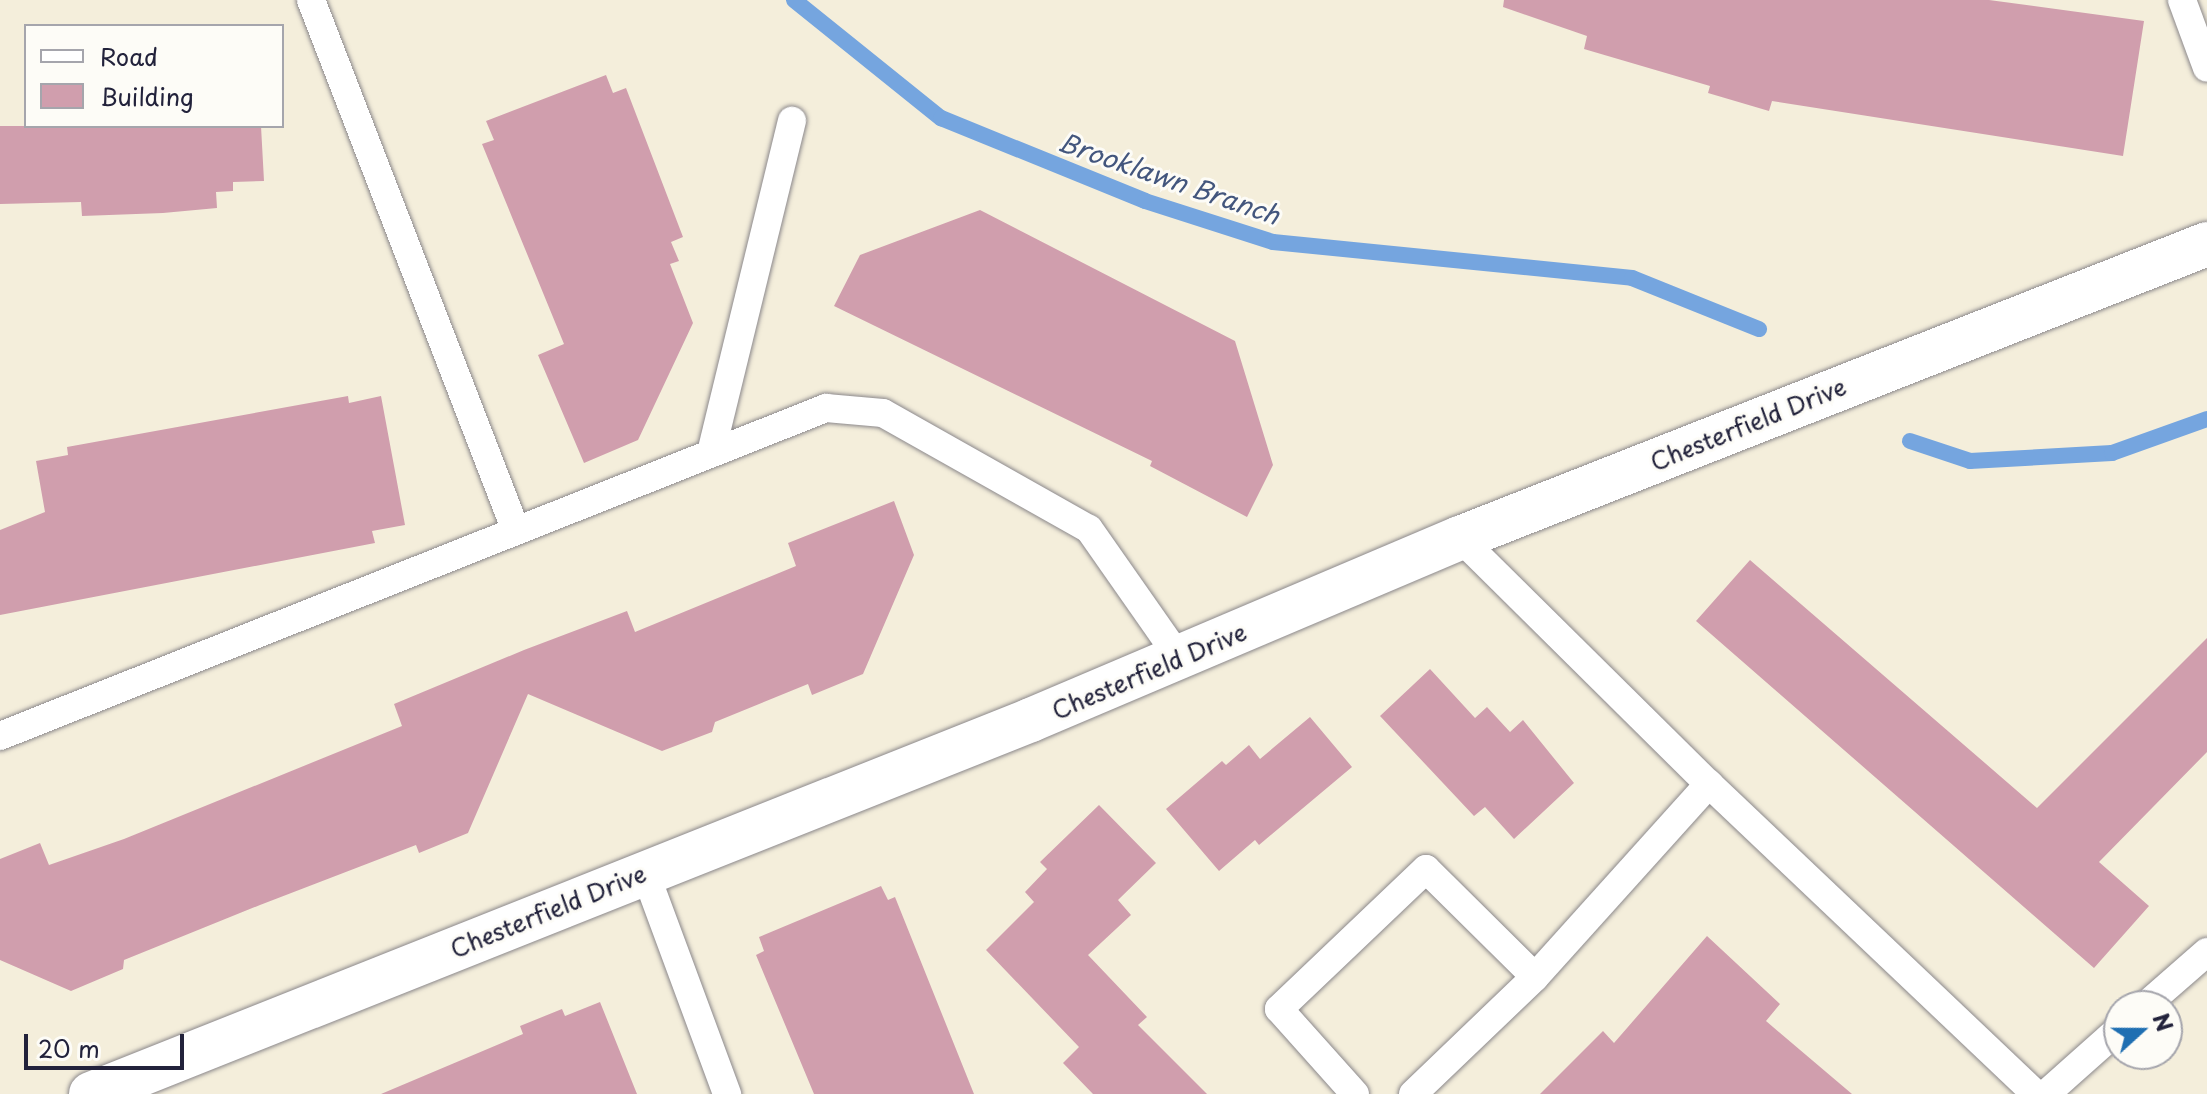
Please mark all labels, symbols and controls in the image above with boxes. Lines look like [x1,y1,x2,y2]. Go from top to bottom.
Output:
legend [24,24,284,128]
text: Road [100,38,158,74]
text: Building [100,78,194,114]
water label: Brooklawn Branch [1055,126,1283,230]
street label: Chesterfield Drive [1646,372,1850,476]
street label: Chesterfield Drive [1047,617,1251,725]
street label: Chesterfield Drive [446,859,650,963]
north arrow [2103,990,2183,1070]
text: N [2145,1008,2183,1036]
scale bar [28,1018,188,1068]
text: 20 m [38,1030,100,1066]

